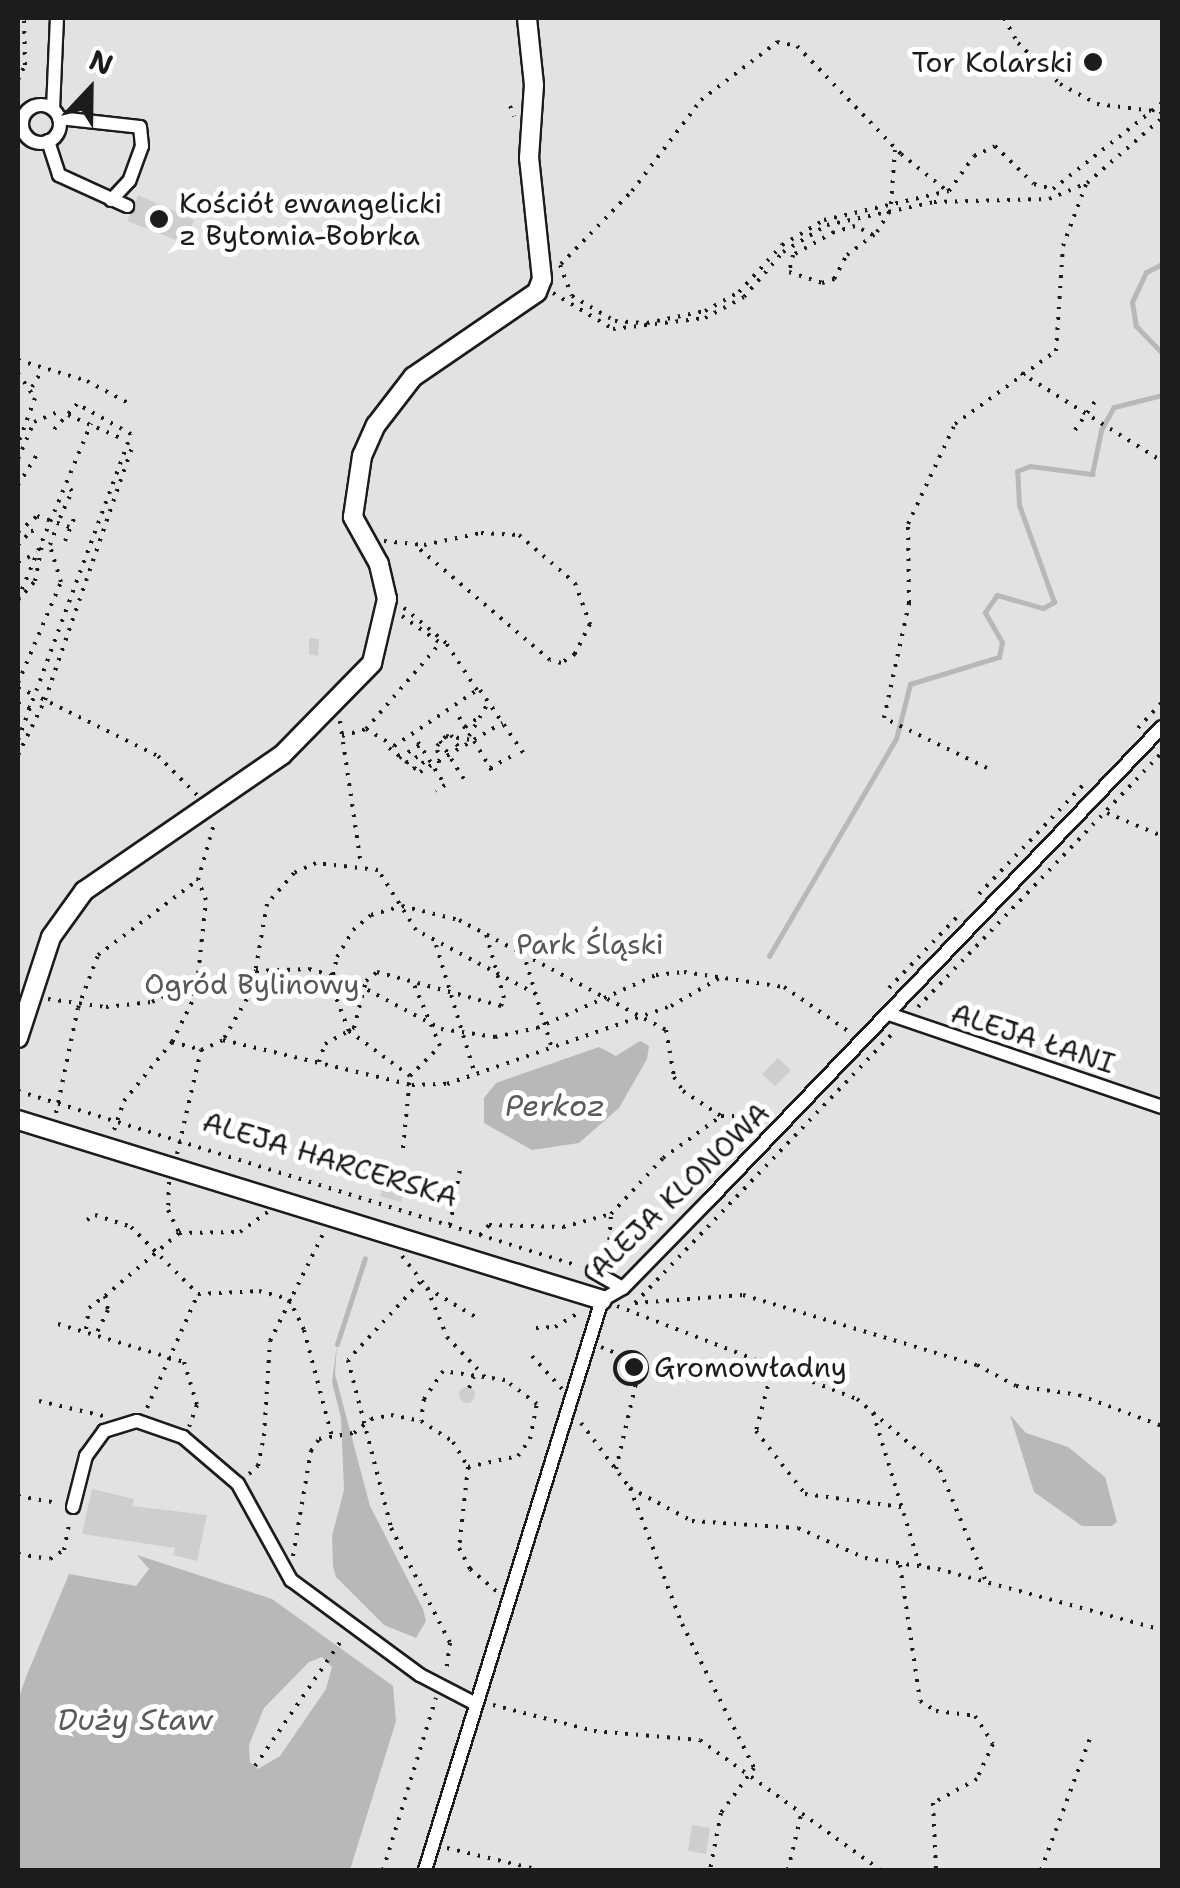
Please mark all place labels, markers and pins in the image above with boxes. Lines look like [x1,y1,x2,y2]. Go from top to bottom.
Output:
place label: Tor Kolarski [912,45,1073,79]
marker: Tor Kolarski [1082,51,1104,73]
place label: Kościół ewangelicki z Bytomia-Bobrka [179,186,442,252]
marker: Kościół ewangelicki z Bytomia-Bobrka [148,208,170,230]
place label: Gromowładny [654,1350,847,1384]
marker: Gromowładny [623,1356,645,1378]

